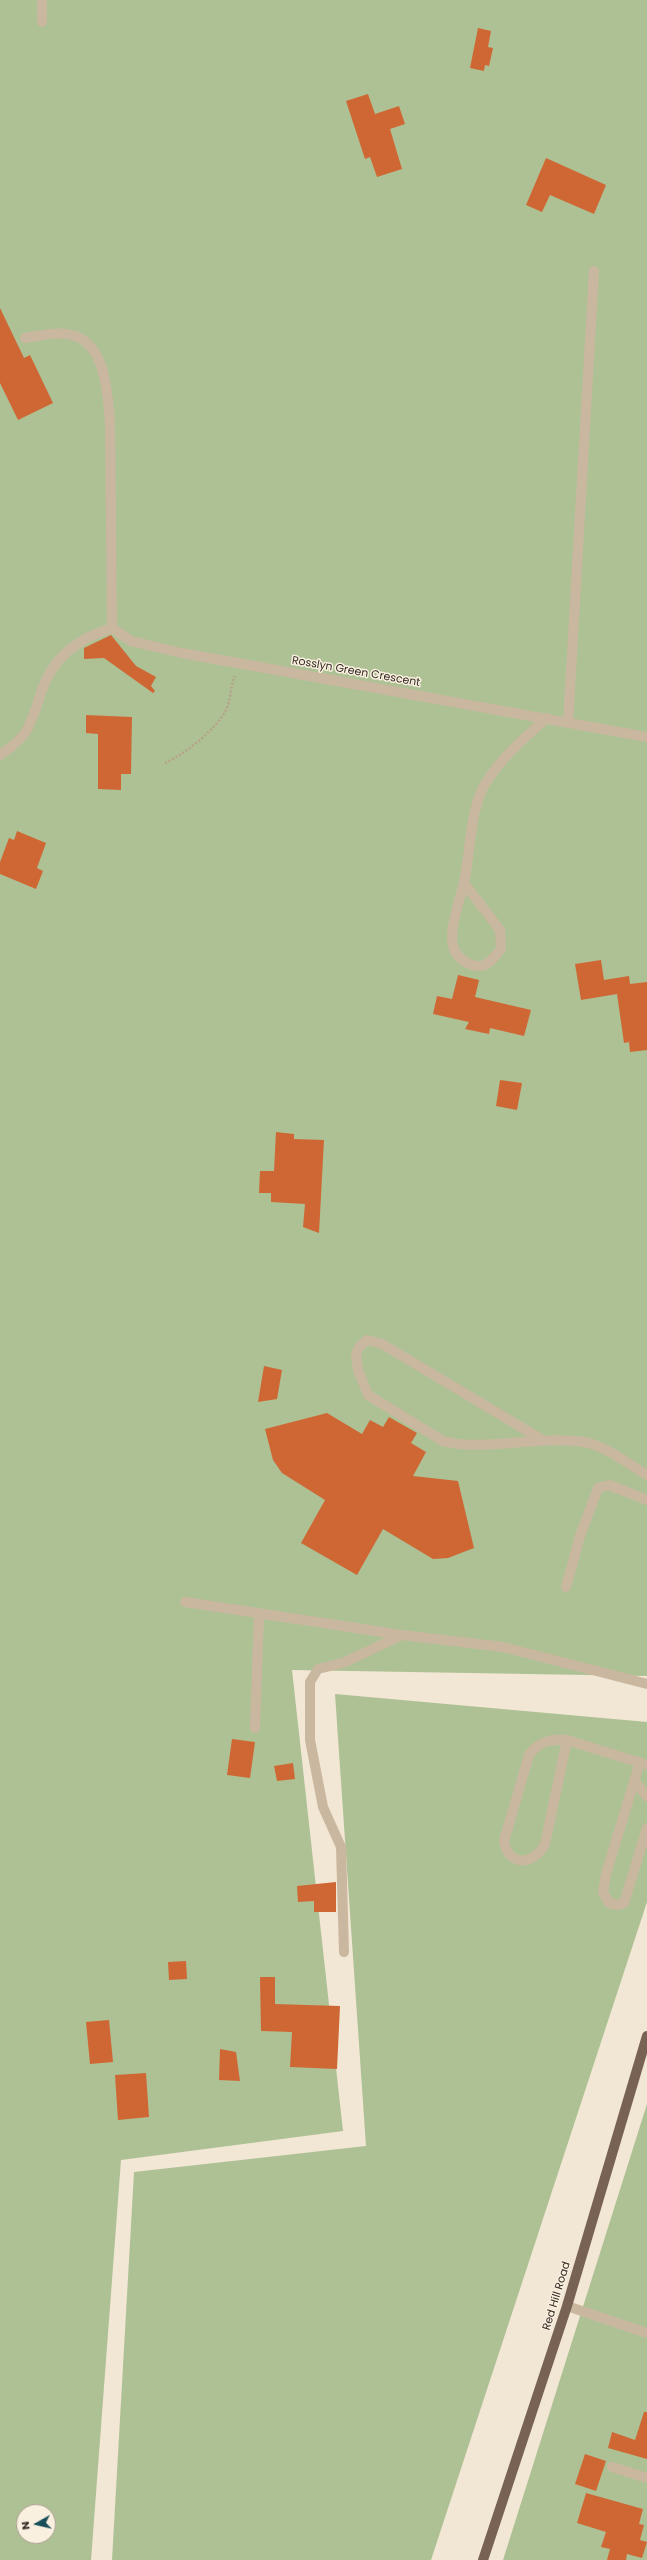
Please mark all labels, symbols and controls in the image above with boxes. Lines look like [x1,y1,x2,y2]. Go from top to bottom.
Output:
street label: Rosslyn Green Crescent [291,654,421,690]
street label: Red Hill Road [540,2260,574,2332]
north arrow [16,2504,56,2544]
text: N [17,2520,34,2531]

